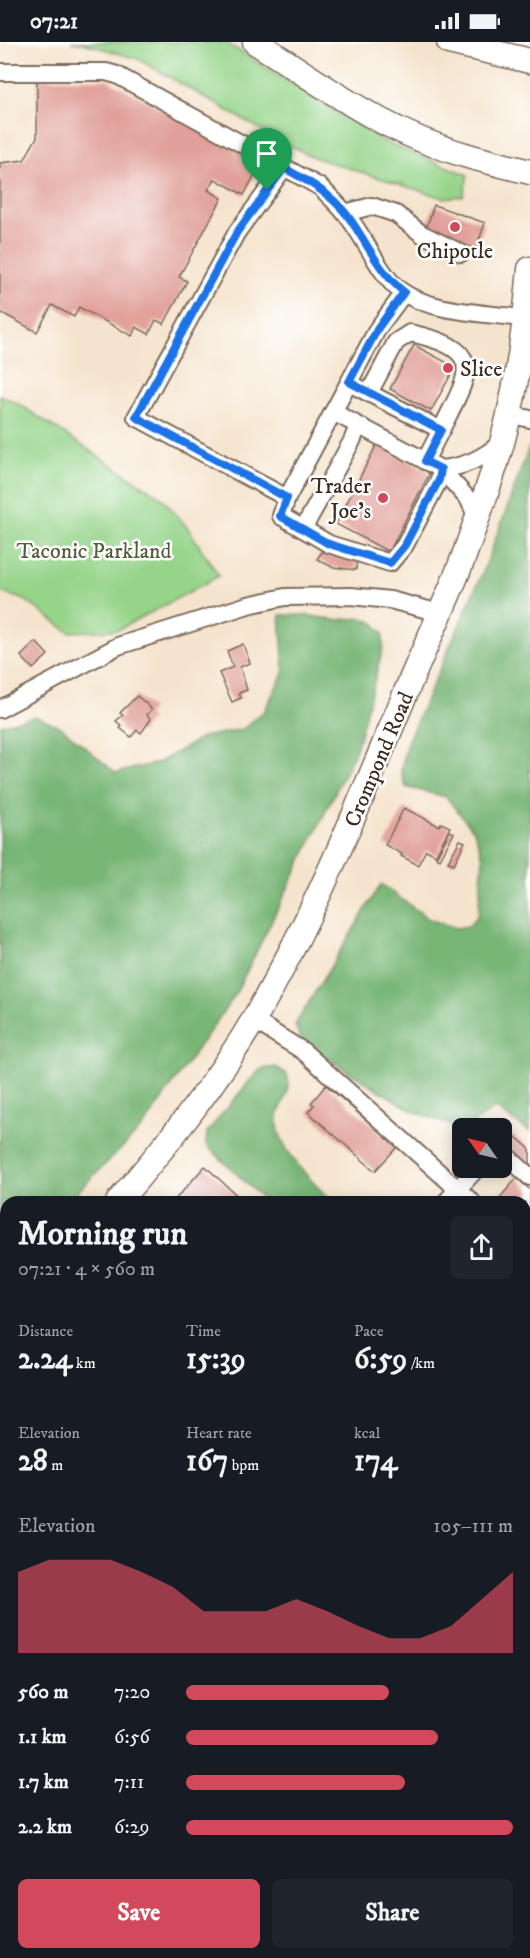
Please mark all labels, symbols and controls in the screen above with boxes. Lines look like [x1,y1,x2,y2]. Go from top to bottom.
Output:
text: 07:21 [30,8,78,35]
pin [241,128,292,190]
icon: arrive [250,137,283,170]
marker: Chipotle [448,220,462,234]
place label: Chipotle [417,238,493,265]
place label: Slice [460,356,502,383]
marker: Slice [441,361,455,375]
place label: Trader Joe's [311,473,372,525]
marker: Trader Joe's [376,491,390,505]
park label: Taconic Parkland [16,538,172,565]
street label: Crompond Road [339,688,420,831]
north arrow [452,1118,512,1178]
map controls [452,1118,512,1178]
text: Morning run [18,1214,187,1255]
button: share [450,1216,513,1279]
text: 07:21 · 4 × 560 m [18,1257,155,1282]
text: Distance [18,1321,73,1341]
text: Time [186,1321,221,1341]
text: Pace [354,1321,384,1341]
text: 2.24 [18,1341,72,1378]
text: 15:39 [186,1341,246,1378]
text: 6:59 [354,1341,407,1378]
text: km [72,1353,96,1373]
text: /km [407,1353,435,1373]
text: Elevation [18,1423,80,1443]
text: Heart rate [186,1423,252,1443]
text: kcal [354,1423,380,1443]
text: 28 [18,1443,48,1480]
text: 167 [186,1443,228,1480]
text: 174 [354,1443,398,1480]
text: m [48,1455,63,1475]
text: bpm [228,1455,259,1475]
text: Elevation [18,1514,95,1539]
text: 105–111 m [433,1514,513,1539]
text: 560 m [18,1680,68,1705]
text: 7:20 [114,1680,150,1705]
text: 1.1 km [18,1725,67,1750]
text: 6:56 [114,1725,150,1750]
text: 1.7 km [18,1770,69,1795]
text: 7:11 [114,1770,144,1795]
text: 2.2 km [18,1815,72,1840]
text: 6:29 [114,1815,149,1840]
button: Save [18,1879,260,1948]
button: Share [272,1879,513,1948]

